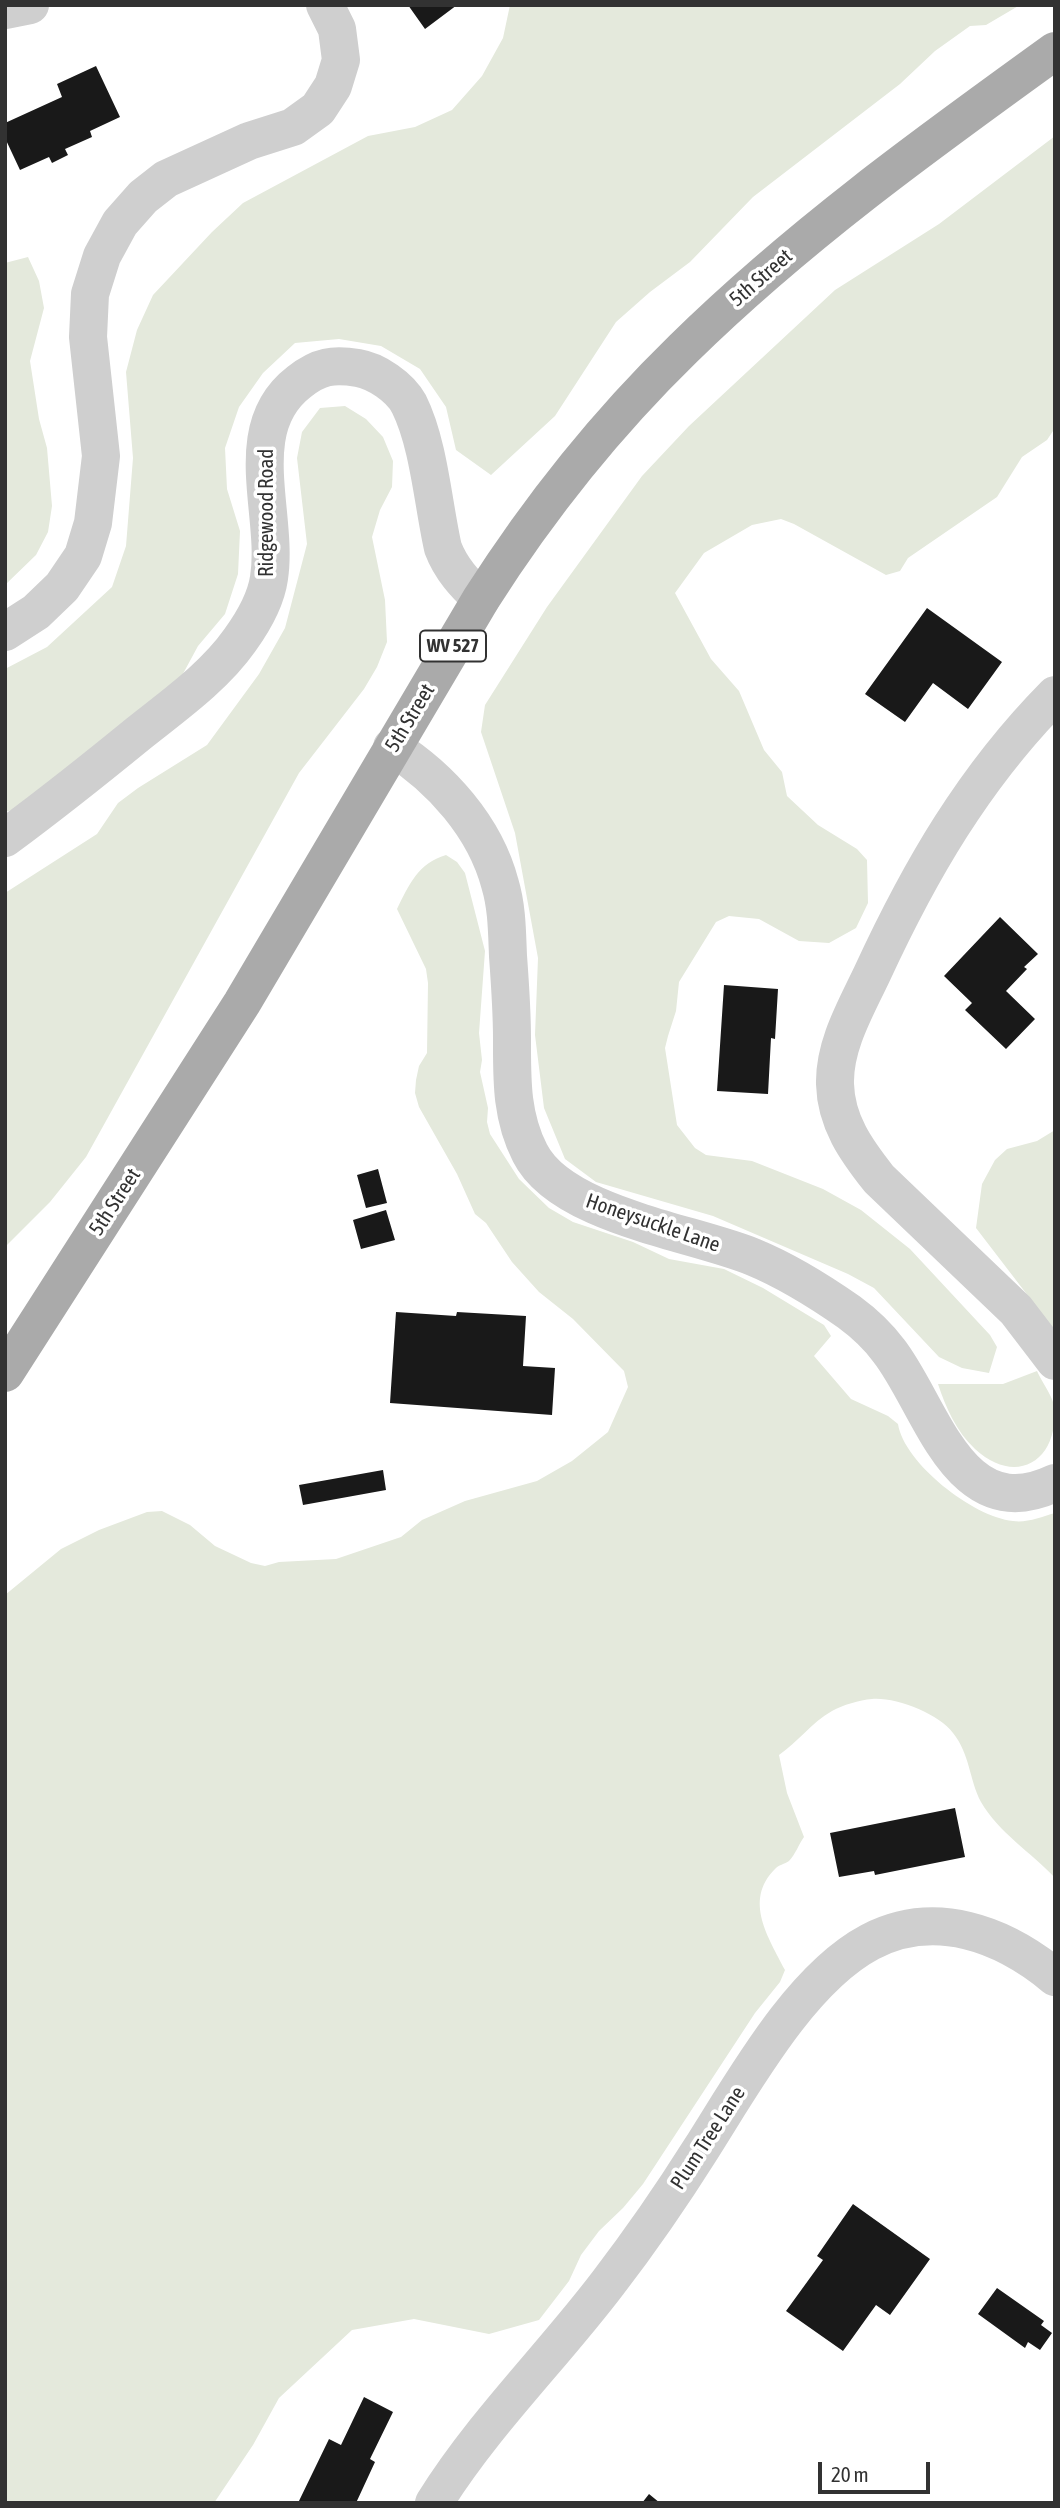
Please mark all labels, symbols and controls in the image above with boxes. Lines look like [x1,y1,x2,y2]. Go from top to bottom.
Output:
street label: 5th Street [724,244,798,312]
street label: Ridgewood Road [253,449,279,577]
road number: WV 527 [420,631,486,662]
street label: 5th Street [380,679,440,757]
street label: 5th Street [84,1164,146,1240]
street label: Honeysuckle Lane [583,1188,723,1258]
street label: Plum Tree Lane [665,2082,751,2194]
scale bar [822,2448,934,2492]
text: 20 m [831,2462,869,2486]

